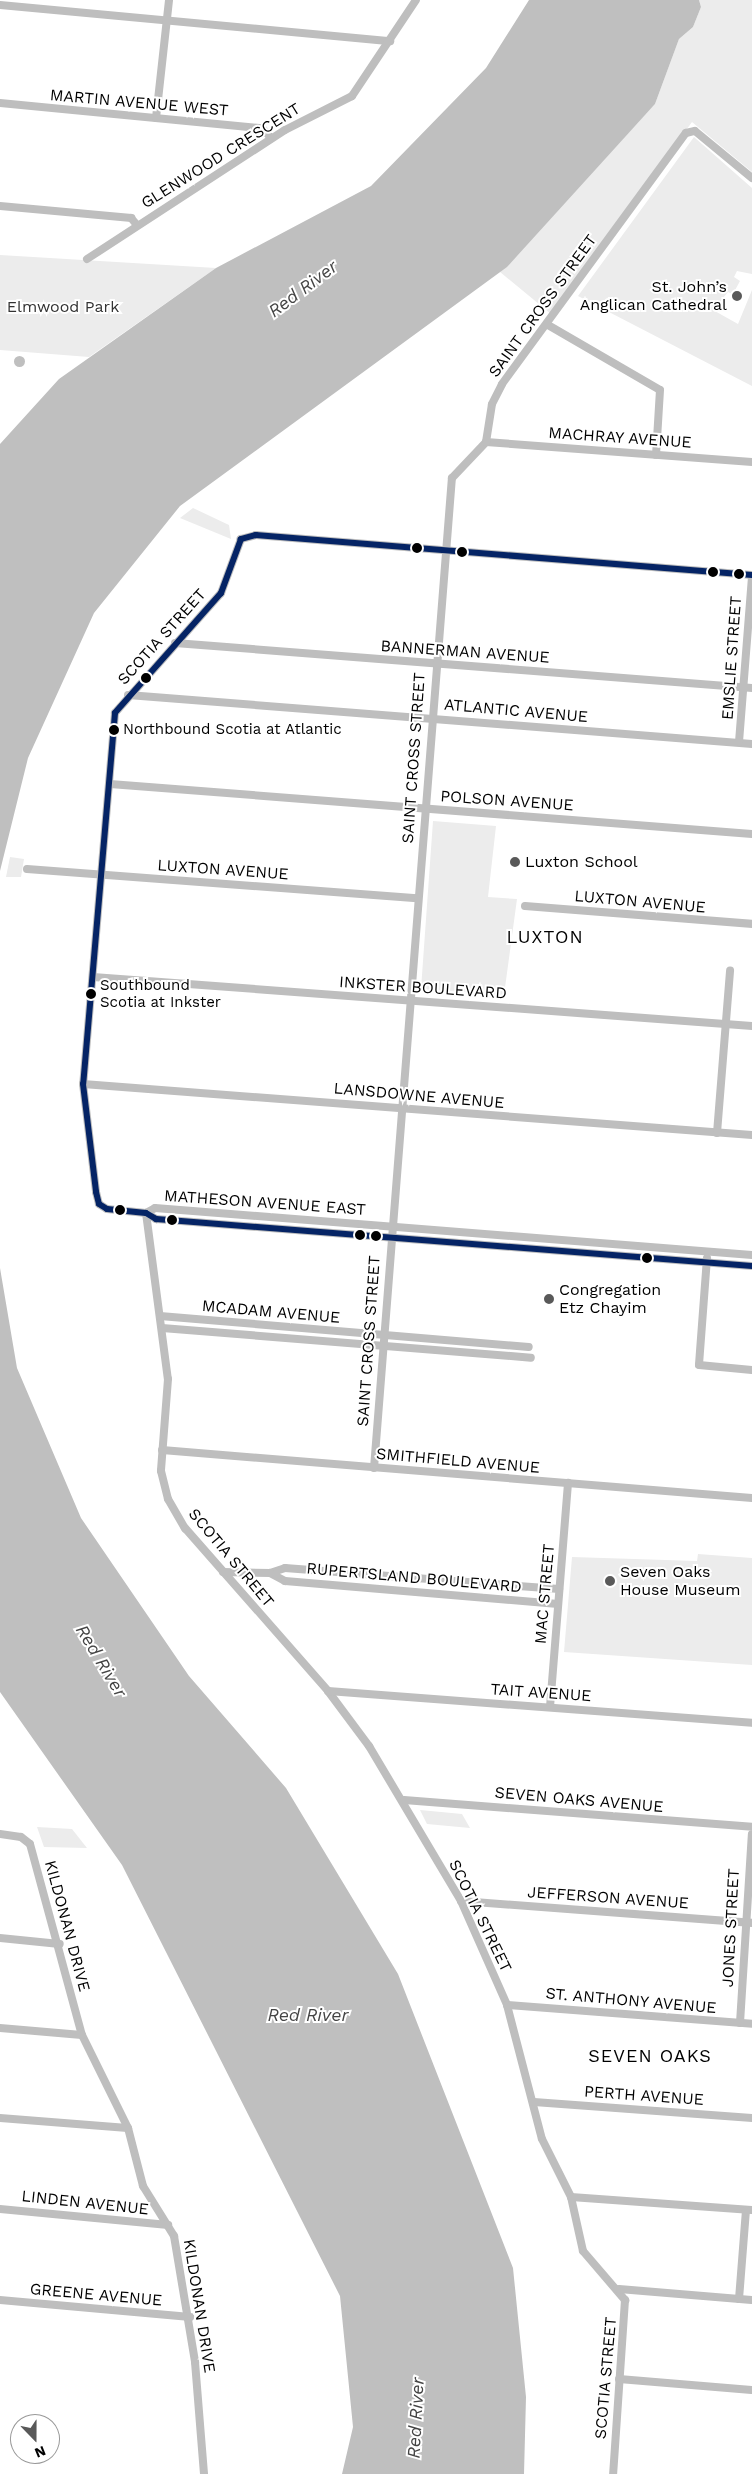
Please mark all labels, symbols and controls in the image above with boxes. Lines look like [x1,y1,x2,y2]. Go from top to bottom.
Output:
street label: MARTIN AVENUE WEST [48,86,230,120]
street label: GLENWOOD CRESCENT [138,99,304,213]
street label: SAINT CROSS STREET [485,231,601,381]
water label: Red River [264,256,342,322]
place label: St. John’s Anglican Cathedral [580,277,727,315]
marker: St. John’s Anglican Cathedral [731,290,743,302]
park label: Elmwood Park [7,297,119,317]
street label: MACHRAY AVENUE [547,423,693,453]
unlabelled marker [412,543,422,553]
unlabelled marker [457,547,467,557]
unlabelled marker [708,567,718,577]
unlabelled marker [734,569,744,579]
street label: SCOTIA STREET [114,585,210,689]
street label: EMSLIE STREET [718,595,746,721]
street label: BANNERMAN AVENUE [380,636,550,668]
street label: SAINT CROSS STREET [398,672,430,844]
unlabelled marker [141,673,151,683]
street label: ATLANTIC AVENUE [443,695,589,727]
place label: Northbound Scotia at Atlantic [123,721,343,739]
marker: Northbound Scotia at Atlantic [109,725,119,735]
street label: POLSON AVENUE [439,787,575,815]
place label: Luxton School [525,852,638,872]
street label: LUXTON AVENUE [156,856,290,884]
marker: Luxton School [509,856,521,868]
street label: LUXTON AVENUE [573,887,707,917]
district label: LUXTON [506,926,584,948]
street label: INKSTER BOULEVARD [339,973,507,1003]
place label: Southbound Scotia at Inkster [100,976,221,1011]
marker: Southbound Scotia at Inkster [86,989,96,999]
street label: LANSDOWNE AVENUE [333,1079,505,1113]
street label: MATHESON AVENUE EAST [163,1186,367,1220]
unlabelled marker [115,1205,125,1215]
unlabelled marker [167,1215,177,1225]
unlabelled marker [355,1230,365,1240]
unlabelled marker [371,1231,381,1241]
unlabelled marker [642,1253,652,1263]
street label: SAINT CROSS STREET [353,1255,385,1427]
place label: Congregation Etz Chayim [559,1280,661,1318]
marker: Congregation Etz Chayim [543,1293,555,1305]
street label: MCADAM AVENUE [201,1296,341,1328]
street label: SMITHFIELD AVENUE [375,1444,541,1478]
street label: SCOTIA STREET [184,1505,278,1611]
street label: MAC STREET [531,1543,559,1645]
street label: RUPERTSLAND BOULEVARD [305,1559,523,1597]
place label: Seven Oaks House Museum [620,1562,740,1600]
marker: Seven Oaks House Museum [604,1575,616,1587]
water label: Red River [71,1621,131,1701]
street label: TAIT AVENUE [489,1680,593,1706]
street label: SEVEN OAKS AVENUE [494,1783,664,1817]
street label: SCOTIA STREET [444,1856,516,1976]
street label: KILDONAN DRIVE [40,1858,94,1994]
street label: JONES STREET [718,1868,744,1988]
street label: JEFFERSON AVENUE [526,1883,690,1913]
street label: ST. ANTHONY AVENUE [544,1984,718,2018]
water label: Red River [267,2004,349,2026]
district label: SEVEN OAKS [587,2045,713,2067]
street label: PERTH AVENUE [583,2082,705,2110]
street label: LINDEN AVENUE [20,2187,150,2219]
street label: KILDONAN DRIVE [179,2238,219,2374]
street label: GREENE AVENUE [29,2280,163,2310]
street label: SCOTIA STREET [591,2316,621,2440]
water label: Red River [403,2377,429,2459]
north arrow [10,2414,60,2464]
text: N [32,2443,48,2461]

